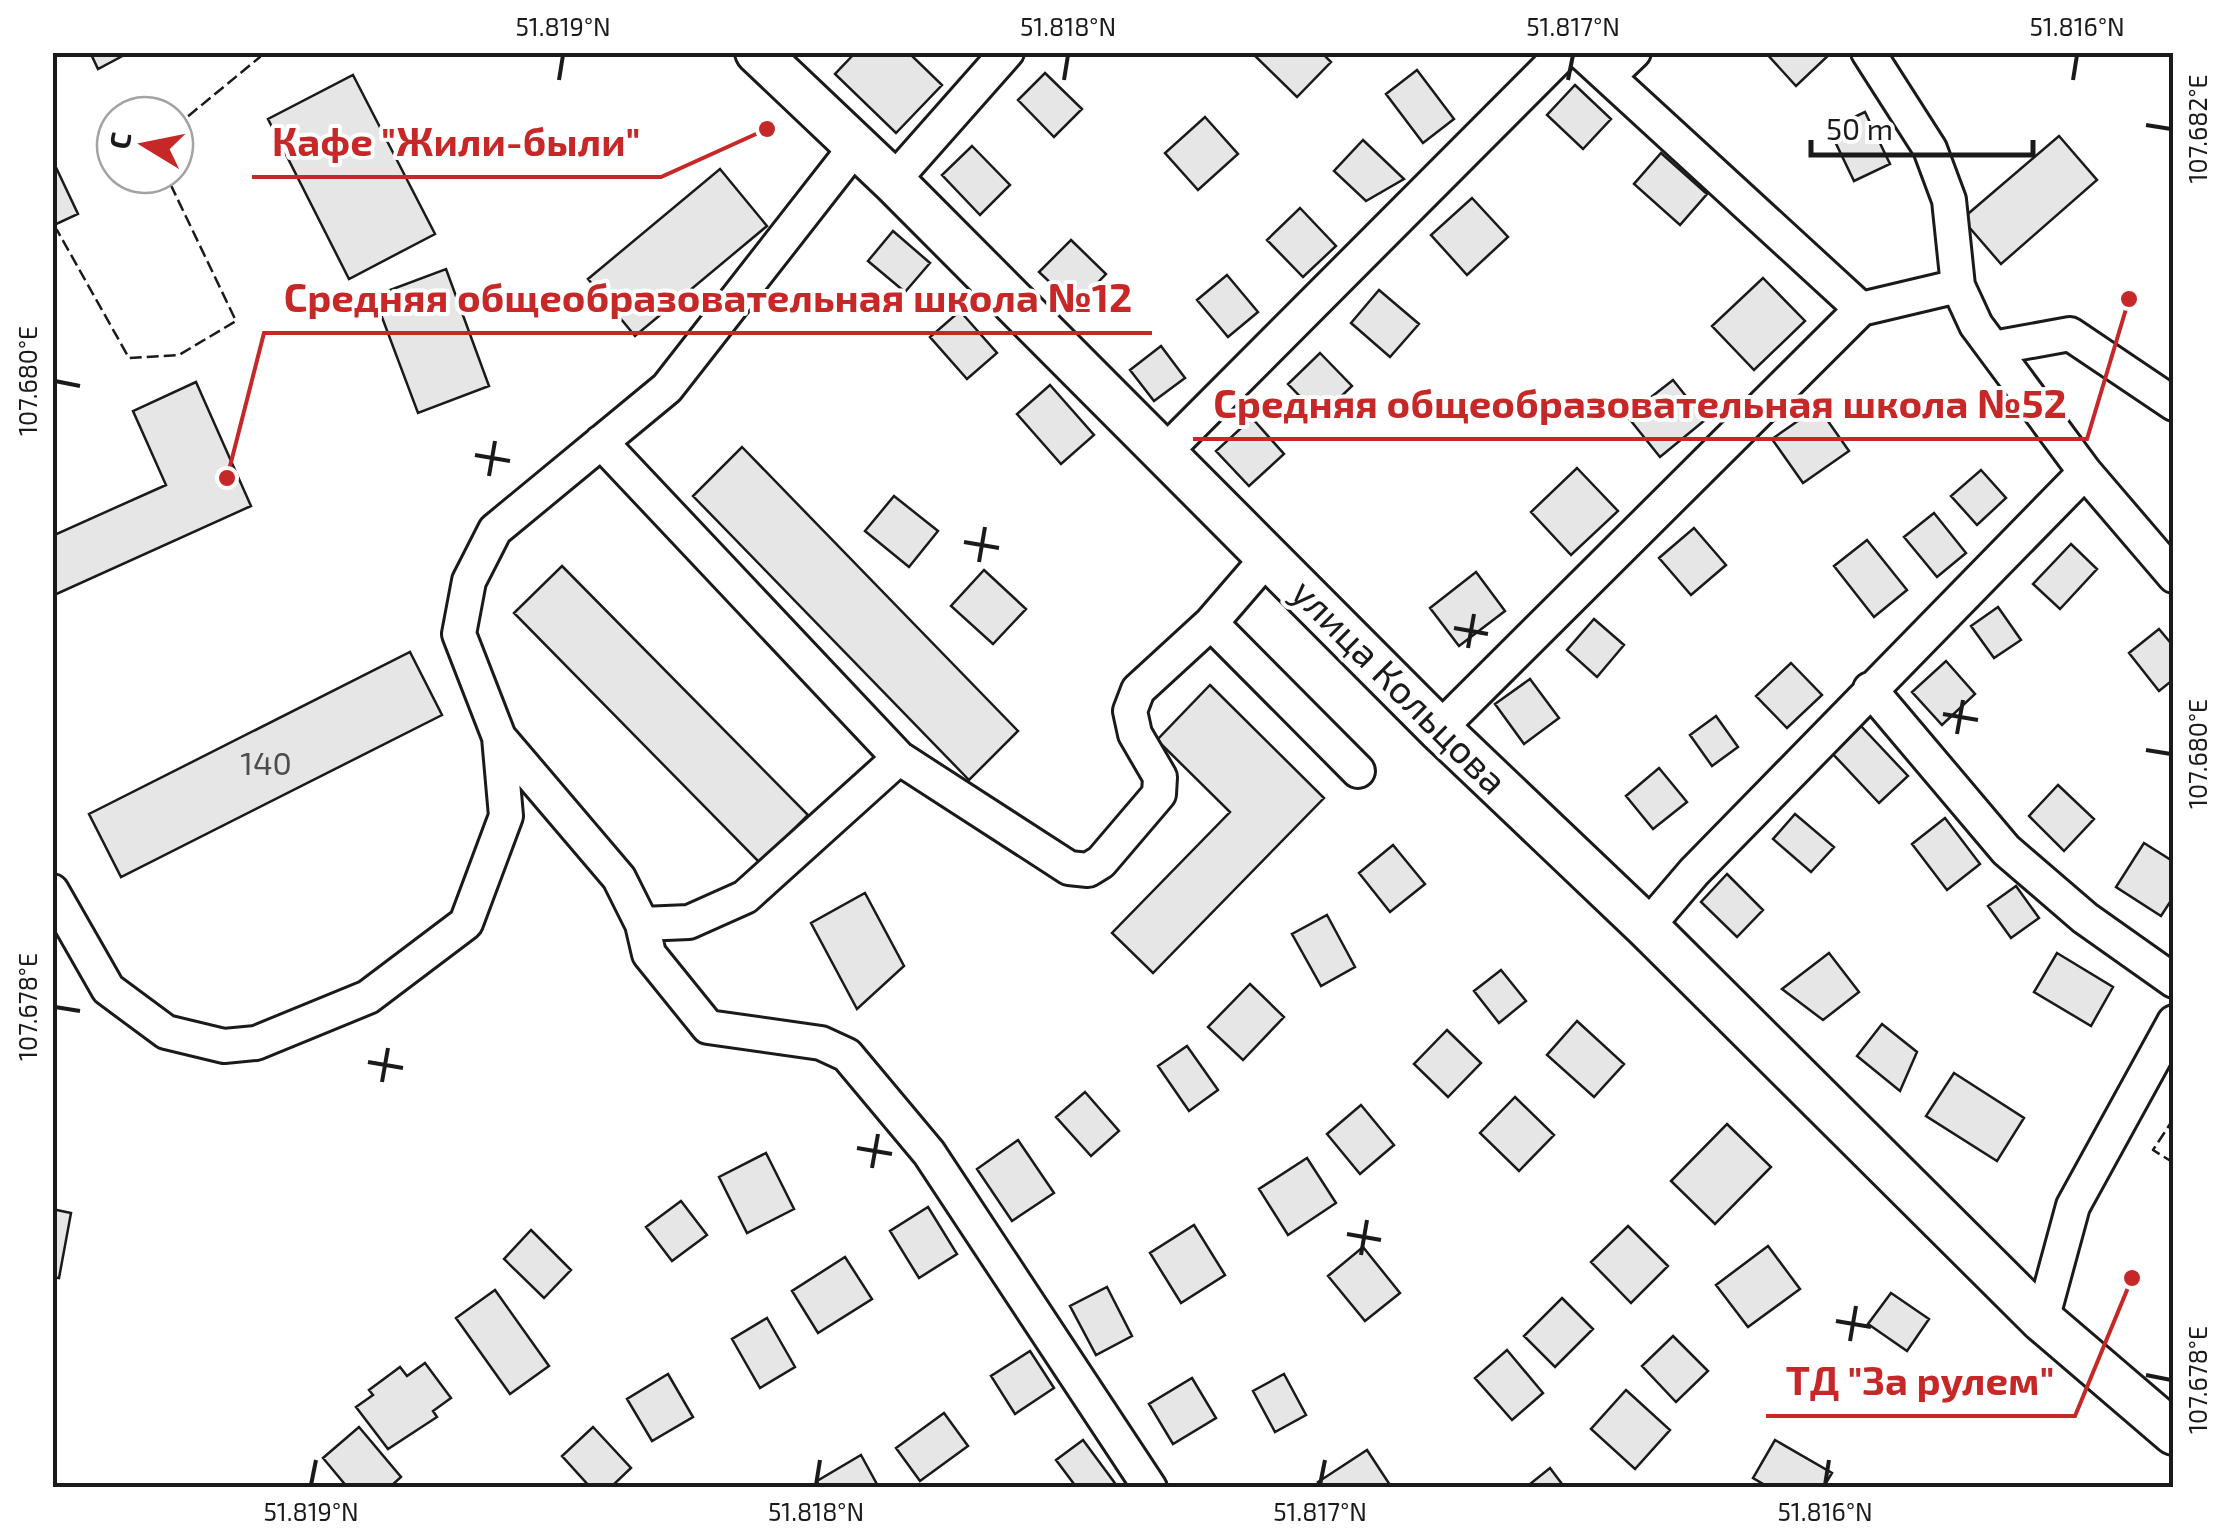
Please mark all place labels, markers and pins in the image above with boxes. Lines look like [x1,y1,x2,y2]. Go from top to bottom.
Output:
callout: Кафе "Жили-были" [252,107,661,177]
callout: Средняя общеобразовательная школа №12 [264,263,1152,333]
callout: Средняя общеобразовательная школа №52 [1193,369,2087,439]
callout: ТД "За рулем" [1766,1346,2075,1416]

